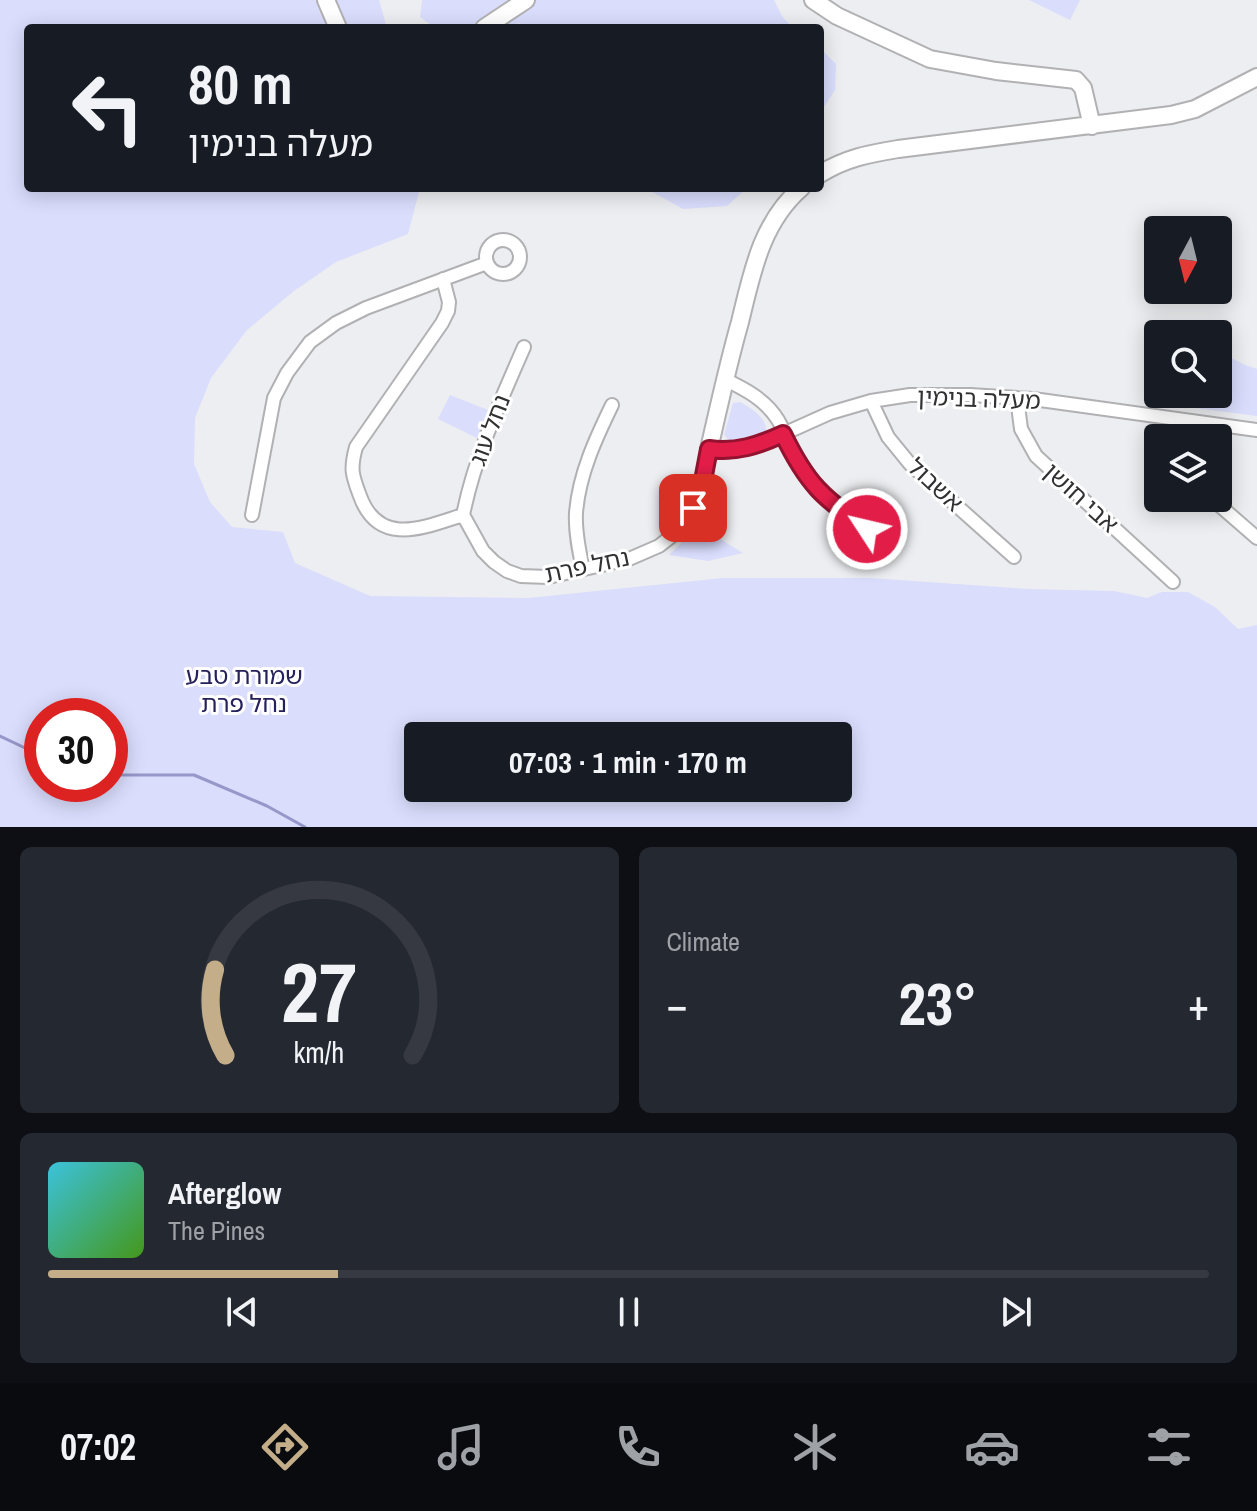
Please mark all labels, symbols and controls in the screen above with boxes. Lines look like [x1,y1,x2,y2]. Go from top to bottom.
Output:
text: 80 m [188,46,293,121]
icon: left [56,56,160,160]
text: מעלה בנימין [188,119,373,167]
north arrow [1144,216,1232,304]
map controls [1144,216,1232,512]
button: search [1144,320,1232,408]
street label: מעלה בנימין [917,380,1041,416]
street label: נחל עוג [461,390,517,470]
button: layers [1144,424,1232,512]
street label: אשבול [901,450,970,518]
street label: אבי חושן [1038,455,1126,539]
pin [659,474,727,542]
icon: arrive [671,486,715,530]
position arrow [825,487,909,571]
street label: נחל פרת [541,540,632,590]
park label: שמורת טבע נחל פרת [185,659,303,719]
speed limit sign: 30 [24,698,128,802]
text: 07:03 · 1 min · 170 m [509,742,747,782]
text: Climate [667,924,740,959]
text: 27 [281,936,357,1048]
text: 23° [898,963,977,1044]
text: − [667,974,688,1034]
text: + [1188,974,1209,1034]
text: km/h [294,1033,345,1072]
text: Afterglow [168,1173,281,1213]
text: The Pines [168,1213,265,1248]
icon: previous [220,1290,264,1334]
icon: pause [607,1290,651,1334]
icon: next [994,1290,1038,1334]
icon: directions [257,1419,313,1475]
icon: music [433,1419,489,1475]
icon: phone [610,1419,666,1475]
icon: climate [787,1419,843,1475]
icon: car [964,1419,1020,1475]
icon: filters [1141,1419,1197,1475]
text: 07:02 [60,1423,136,1471]

